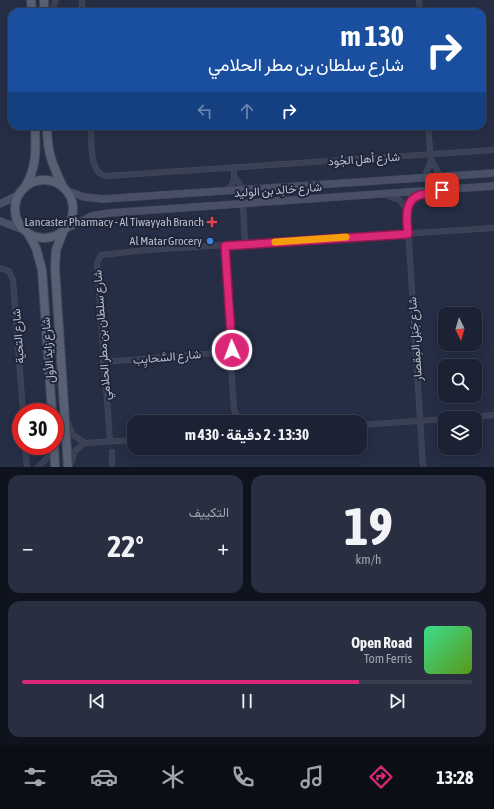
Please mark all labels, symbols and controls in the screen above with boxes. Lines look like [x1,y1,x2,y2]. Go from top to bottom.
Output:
text: 130 m [341,20,404,52]
icon: right [418,24,470,76]
text: شارع سلطان بن مطر الحلامي [208,54,404,75]
icon: left [194,100,216,122]
icon: ahead [236,100,258,122]
icon: right [278,100,300,122]
street label: شارع أهل الجُود [328,150,401,170]
pin [425,173,459,207]
icon: arrive [431,179,453,201]
street label: شارع خالِد بن الوليد [234,180,323,202]
place label: Lancaster Pharmacy - Al Tiwayyah Branch [24,215,204,229]
marker: Lancaster Pharmacy - Al Tiwayyah Branch [207,217,217,227]
place label: Al Matar Grocery [130,234,202,248]
marker: Al Matar Grocery [205,236,215,246]
street label: شارع سلطان بن مطر الحلامي [90,269,117,401]
street label: شارع جَبَل المِقصار [405,296,427,383]
north arrow [438,307,482,351]
map controls [438,307,482,455]
street label: شارع التحية [9,308,29,364]
street label: شارع زايد الأول [39,316,59,384]
position arrow [211,329,253,371]
street label: شارع السَّحايِب [132,347,202,369]
button: search [438,359,482,403]
speed limit sign: 30 [12,403,64,455]
button: layers [438,411,482,455]
text: 13:30 · 2 دقيقة · 430 m [185,426,309,443]
text: 19 [344,496,393,556]
text: التكييف [189,505,229,520]
text: 22° [107,529,144,563]
text: − [22,534,33,560]
text: + [218,534,229,560]
text: km/h [356,552,381,567]
text: Open Road [351,634,412,651]
text: Tom Ferris [364,651,412,666]
icon: previous [86,690,108,712]
icon: pause [236,690,258,712]
icon: next [386,690,408,712]
icon: filters [21,763,49,791]
icon: car [90,763,118,791]
icon: climate [159,763,187,791]
icon: phone [229,763,257,791]
icon: music [298,763,326,791]
icon: directions [367,763,395,791]
text: 13:28 [436,767,473,788]

